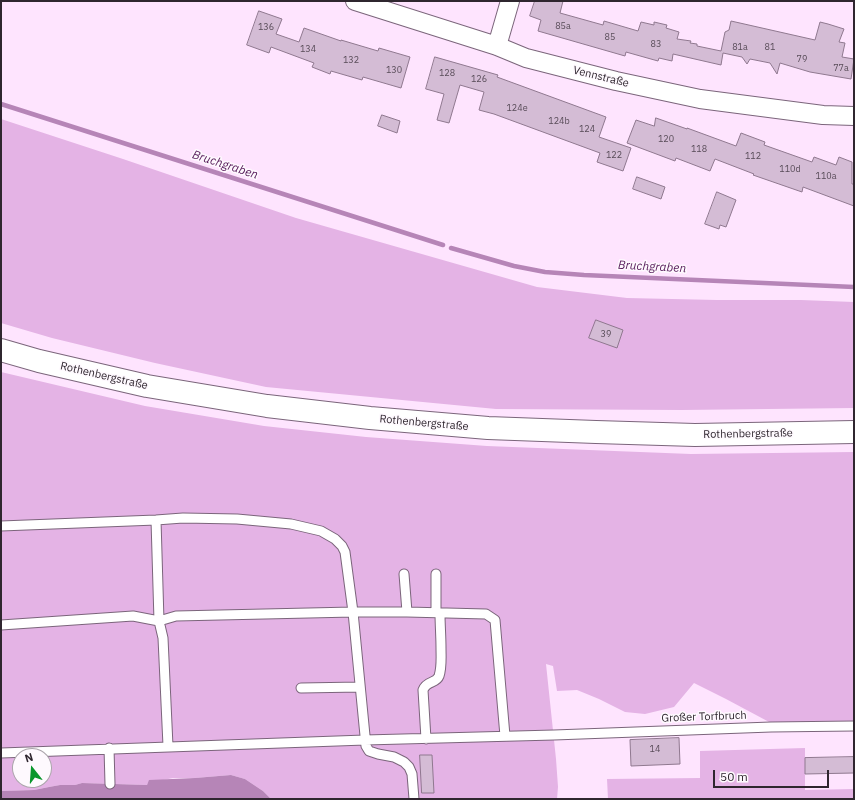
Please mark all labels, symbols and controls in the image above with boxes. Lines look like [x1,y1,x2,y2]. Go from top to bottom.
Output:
house number: 85a [555,21,571,31]
house number: 136 [258,22,274,32]
house number: 85 [605,32,615,42]
house number: 83 [651,39,661,49]
house number: 81a [732,42,748,52]
house number: 81 [765,42,775,52]
house number: 134 [300,44,316,54]
house number: 79 [797,54,807,64]
house number: 132 [343,55,359,65]
house number: 77a [833,63,849,73]
street label: Vennstraße [572,64,630,90]
house number: 130 [386,65,402,75]
house number: 128 [439,68,455,78]
house number: 126 [471,74,487,84]
house number: 124e [506,103,528,113]
house number: 124b [548,116,570,126]
house number: 124 [579,124,595,134]
house number: 120 [658,134,674,144]
house number: 118 [691,144,707,154]
water label: Bruchgraben [190,148,260,182]
house number: 122 [606,150,622,160]
house number: 112 [745,151,761,161]
house number: 110d [779,164,801,174]
house number: 110a [815,171,837,181]
water label: Bruchgraben [617,258,687,276]
house number: 39 [601,329,611,339]
street label: Rothenbergstraße [59,359,149,393]
street label: Rothenbergstraße [379,413,469,433]
street label: Rothenbergstraße [703,427,793,441]
street label: Großer Torfbruch [661,709,747,725]
house number: 14 [650,744,660,754]
north arrow [12,748,52,788]
text: N [23,750,35,765]
scale bar [715,762,831,788]
text: 50 m [720,769,748,784]

